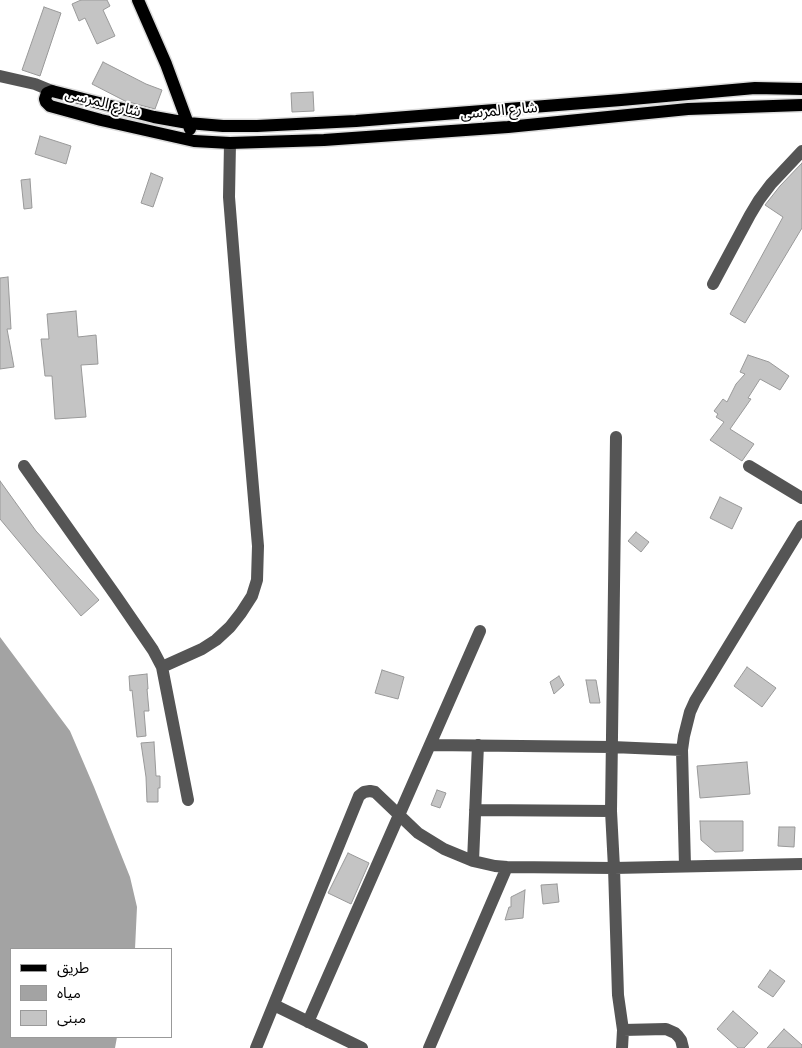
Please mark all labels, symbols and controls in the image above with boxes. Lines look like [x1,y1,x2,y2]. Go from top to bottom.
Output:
street label: شارع المرسى [63,85,143,121]
street label: شارع المرسى [460,99,538,123]
legend [10,948,172,1038]
text: طريق [57,958,89,977]
text: مياه [57,983,81,1002]
text: مبنى [57,1008,86,1027]

